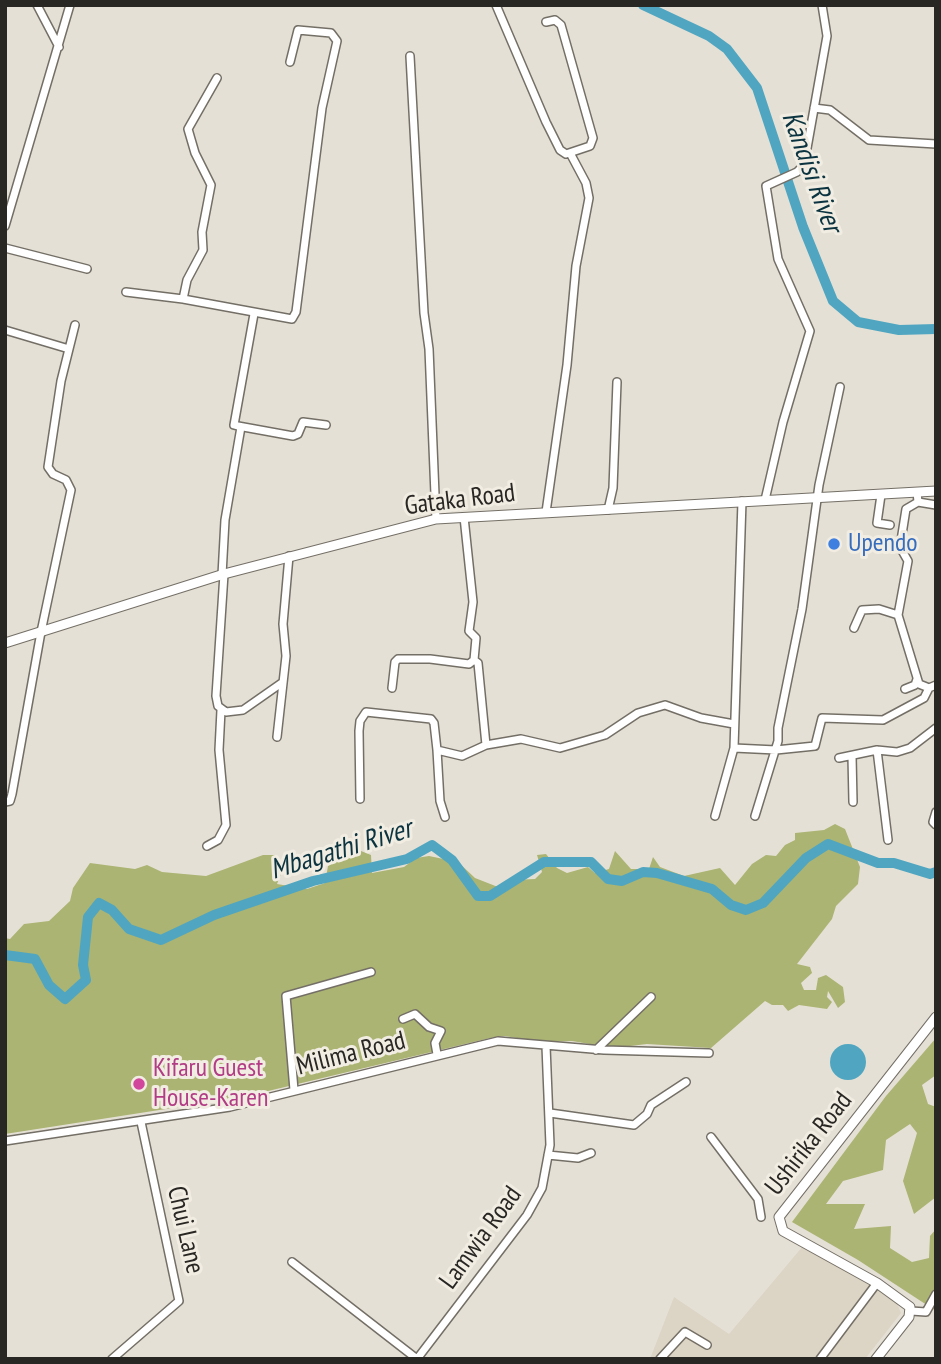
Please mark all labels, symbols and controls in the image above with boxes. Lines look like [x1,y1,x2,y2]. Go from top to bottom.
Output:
water label: Kandisi River [774,107,848,237]
street label: Gataka Road [403,478,517,522]
place label: Upendo [848,528,917,560]
marker: Upendo [826,536,842,552]
water label: Mbagathi River [266,813,416,887]
street label: Milima Road [293,1025,409,1083]
place label: Kifaru Guest House-Karen [153,1053,268,1114]
marker: Kifaru Guest House-Karen [131,1076,147,1092]
street label: Ushirika Road [759,1086,859,1202]
street label: Lamwia Road [433,1181,529,1295]
street label: Chui Lane [160,1183,210,1277]

